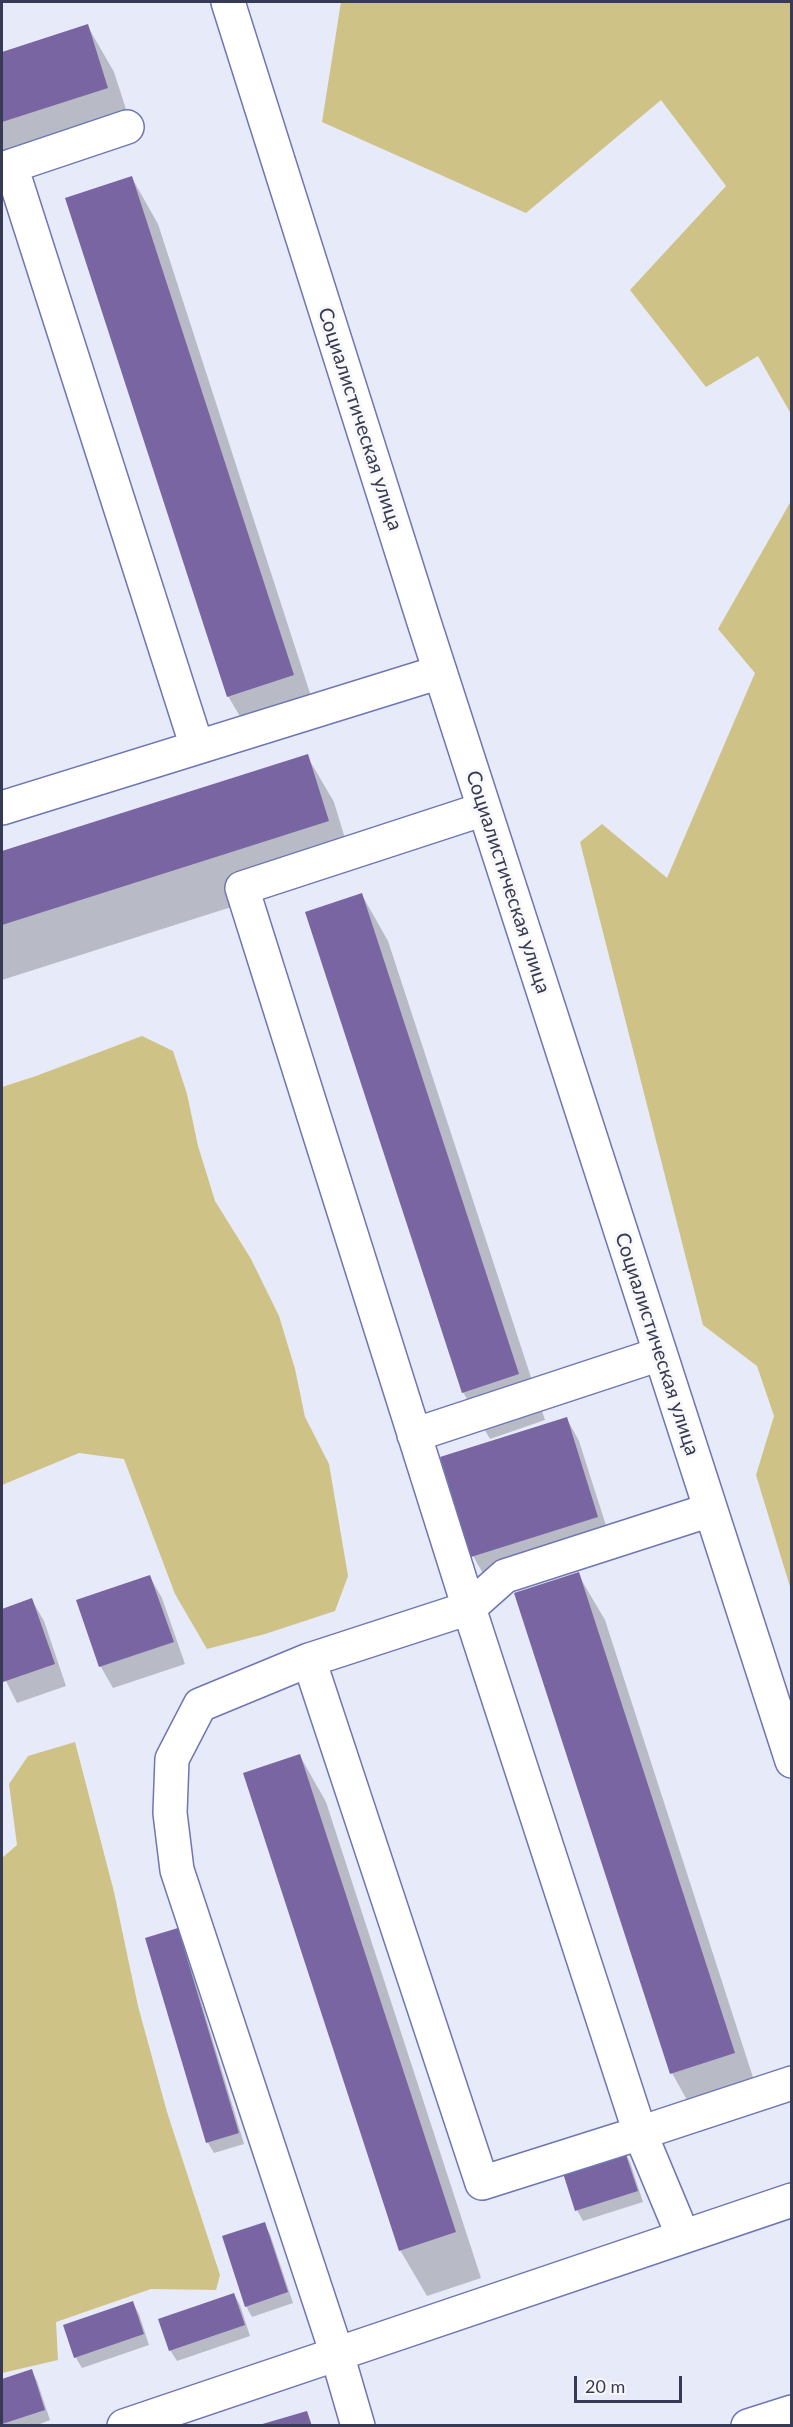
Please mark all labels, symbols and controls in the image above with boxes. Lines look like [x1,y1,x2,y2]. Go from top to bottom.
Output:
street label: Социалистическая улица [313,305,407,533]
street label: Социалистическая улица [461,768,555,996]
street label: Социалистическая улица [610,1230,704,1458]
scale bar [577,2364,685,2402]
text: 20 m [585,2375,625,2397]

